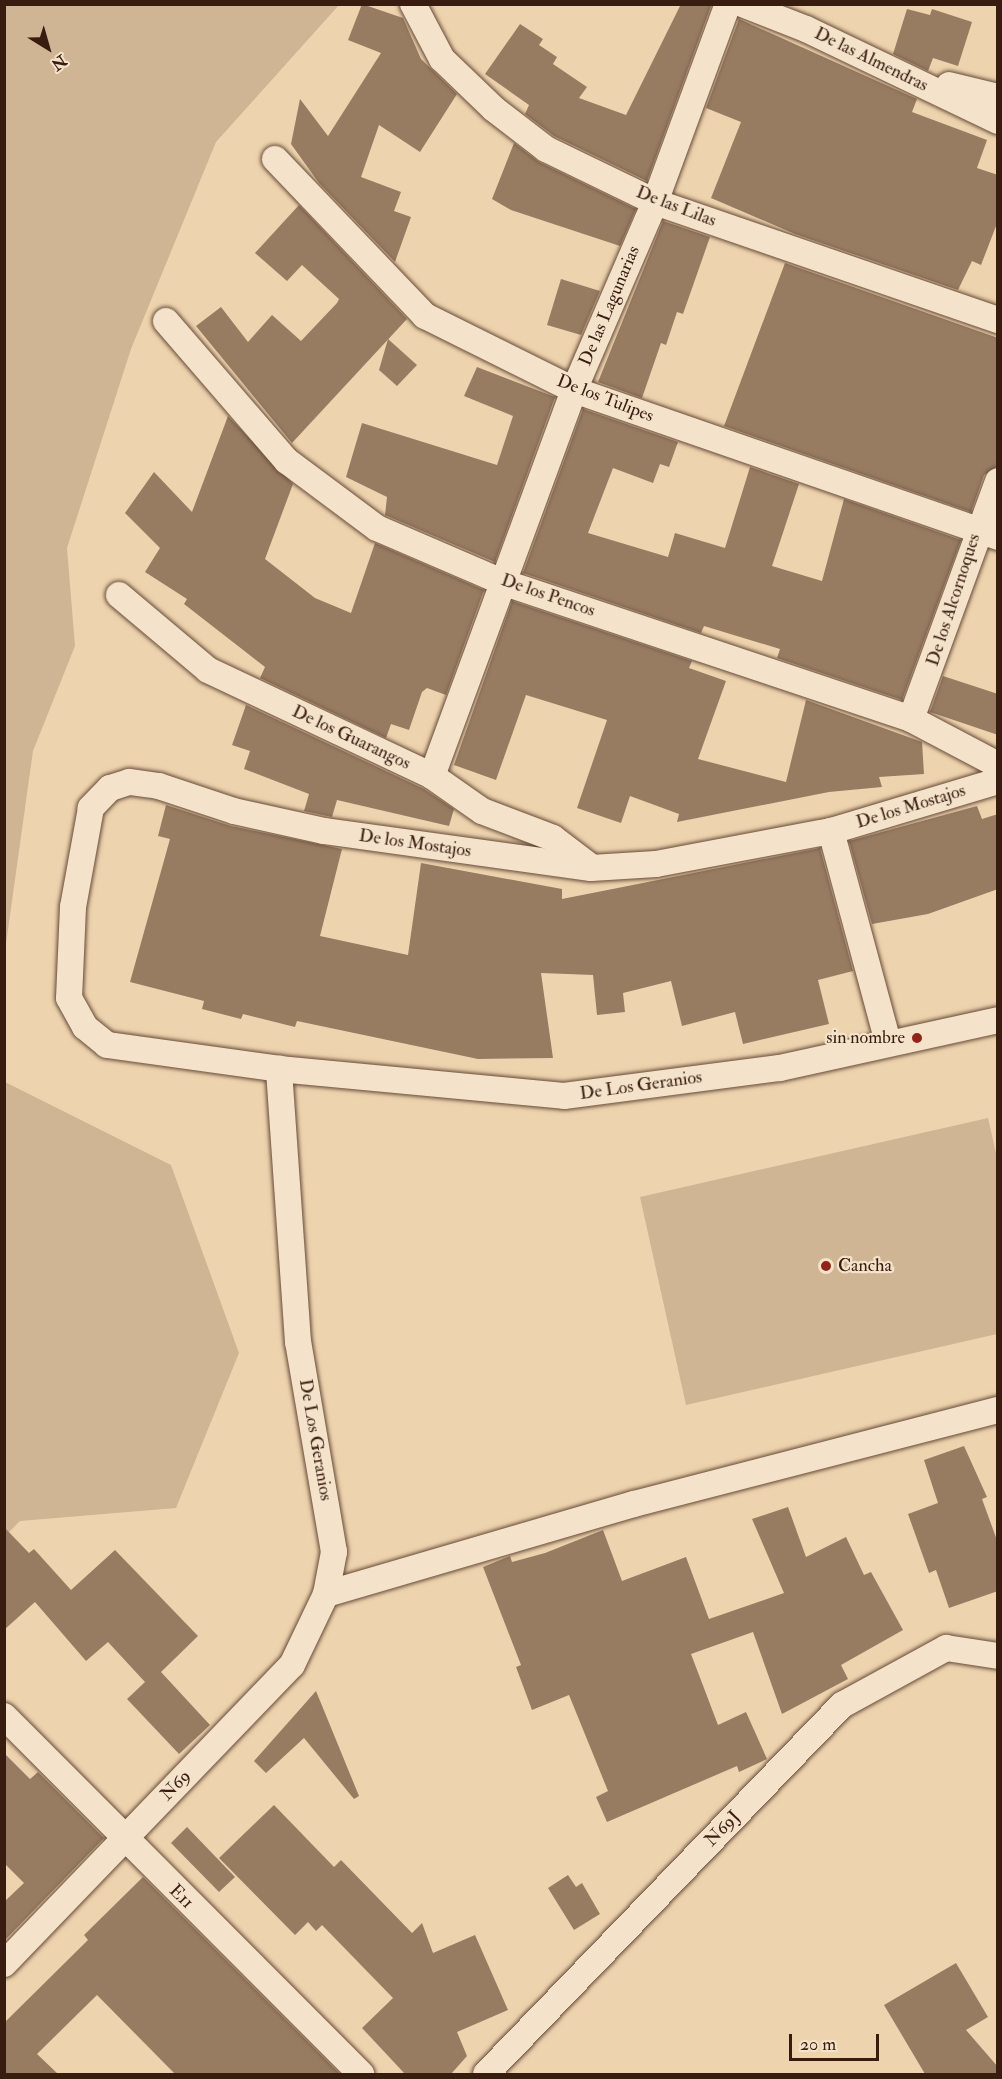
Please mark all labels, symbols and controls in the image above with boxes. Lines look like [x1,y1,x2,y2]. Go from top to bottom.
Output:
north arrow [18,18,78,78]
street label: De las Almendras [811,23,931,97]
text: N [47,50,71,75]
street label: De las Lilas [633,182,719,232]
street label: De las Lagunarias [575,243,645,369]
street label: De los Tulipes [553,371,657,427]
street label: De los Alcornoques [922,531,986,669]
street label: De los Pencos [498,570,598,622]
street label: De los Guarangos [288,701,414,775]
street label: De los Mostajos [854,780,968,834]
street label: De los Mostajos [357,825,473,863]
place label: sin nombre [826,1027,905,1049]
marker: sin nombre [910,1031,924,1045]
street label: De Los Geranios [578,1067,704,1105]
place label: Cancha [838,1255,892,1277]
marker: Cancha [819,1259,833,1273]
street label: De Los Geranios [294,1377,336,1503]
street label: N69 [156,1766,196,1806]
street label: N69J [701,1806,745,1852]
street label: E11 [164,1880,198,1914]
scale bar [792,2022,882,2060]
text: 20 m [800,2033,836,2056]

